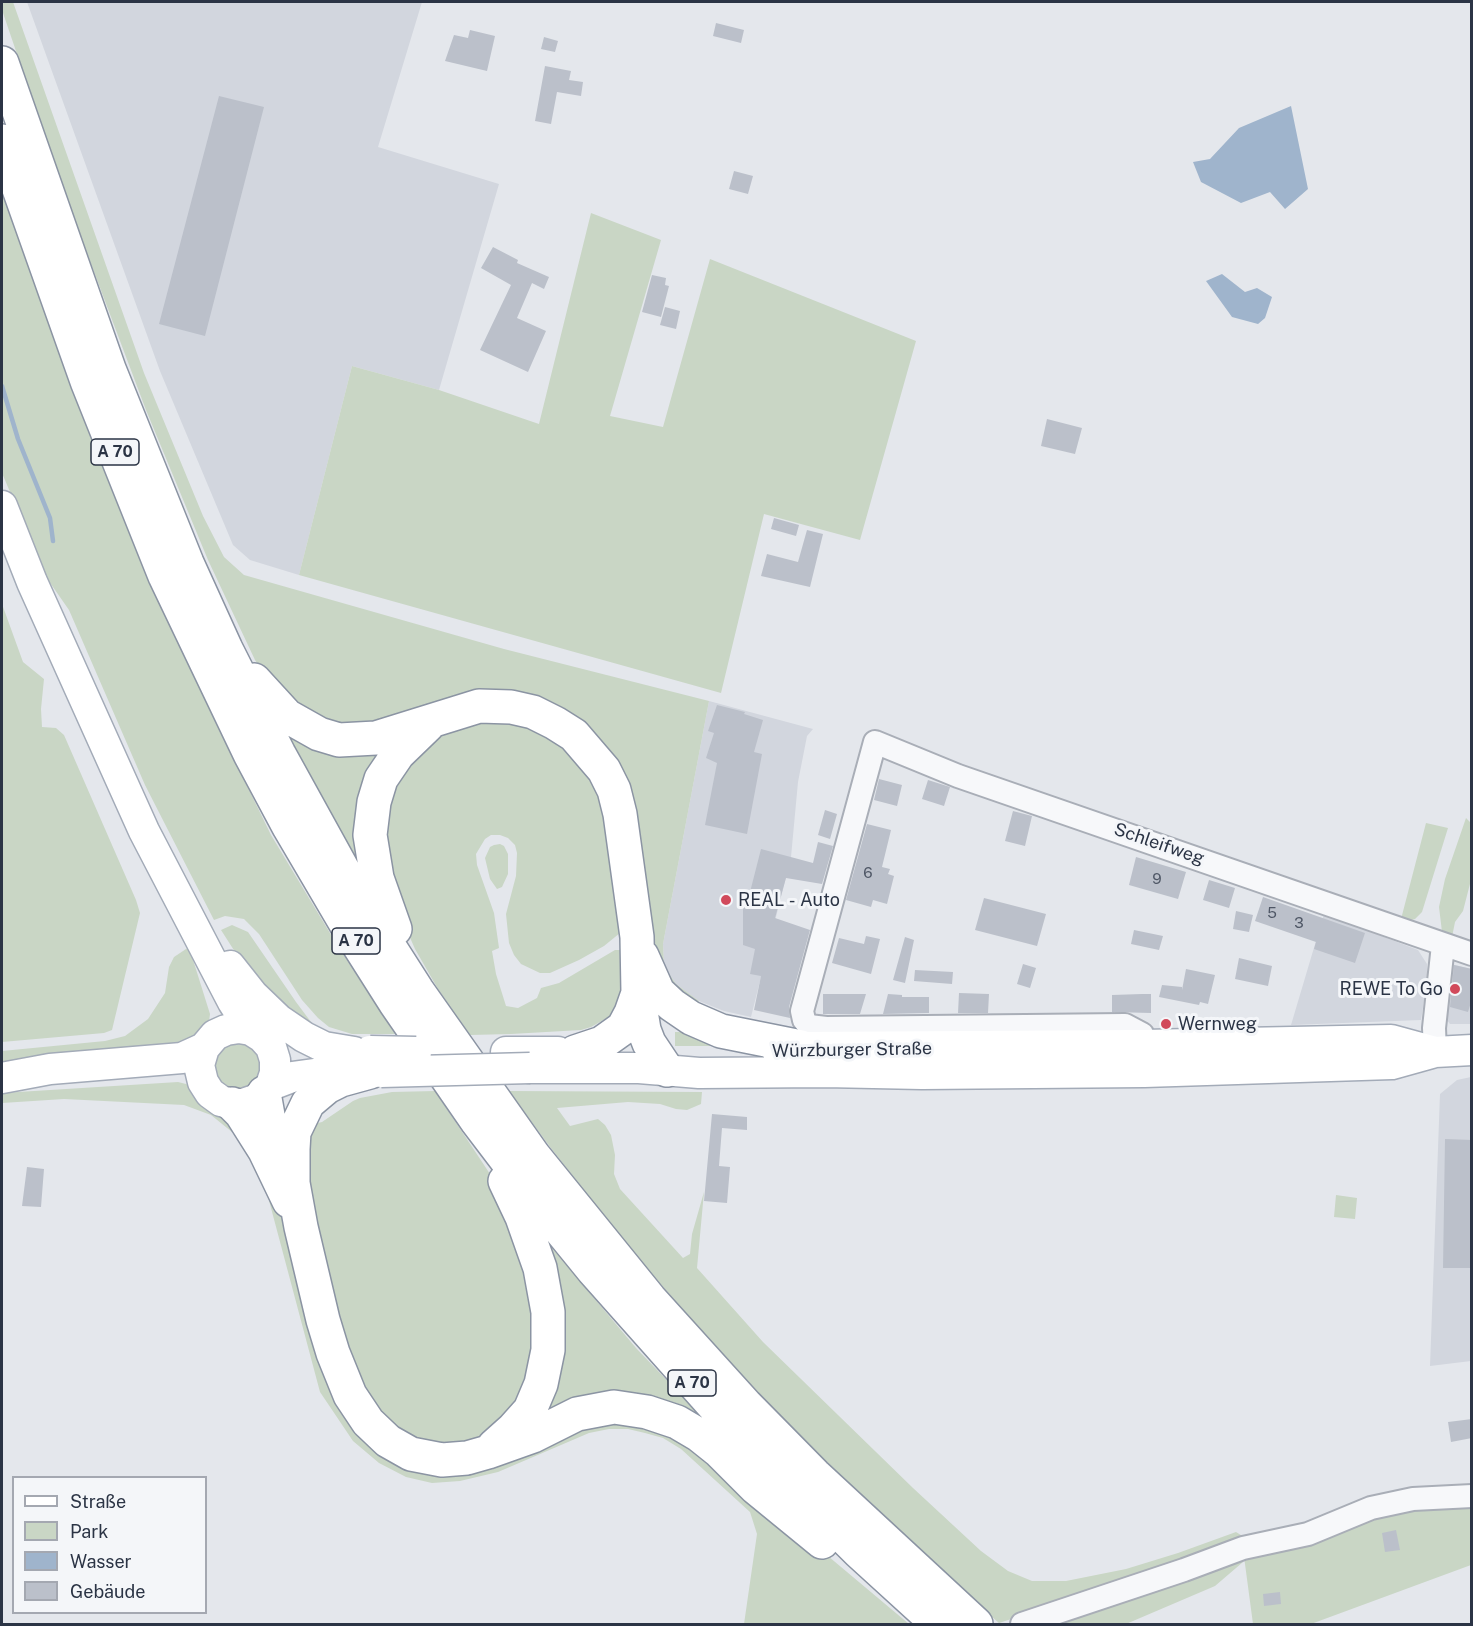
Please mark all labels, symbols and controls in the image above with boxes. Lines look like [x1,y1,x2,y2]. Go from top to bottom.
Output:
road number: A 70 [91,439,139,465]
street label: Schleifweg [1111,818,1207,870]
house number: 6 [863,864,873,882]
house number: 9 [1152,870,1162,888]
place label: REAL - Auto [738,889,840,911]
marker: REAL - Auto [719,893,733,907]
house number: 5 [1267,904,1277,922]
house number: 3 [1294,914,1304,932]
road number: A 70 [332,928,380,954]
place label: REWE To Go [1340,978,1443,1000]
marker: REWE To Go [1448,982,1462,996]
place label: Wernweg [1178,1013,1257,1035]
marker: Wernweg [1159,1017,1173,1031]
street label: Würzburger Straße [772,1038,932,1062]
road number: A 70 [668,1370,716,1396]
legend [12,1476,207,1614]
text: Straße [70,1491,126,1512]
text: Park [70,1521,108,1542]
text: Wasser [70,1551,132,1572]
text: Gebäude [70,1581,145,1602]

